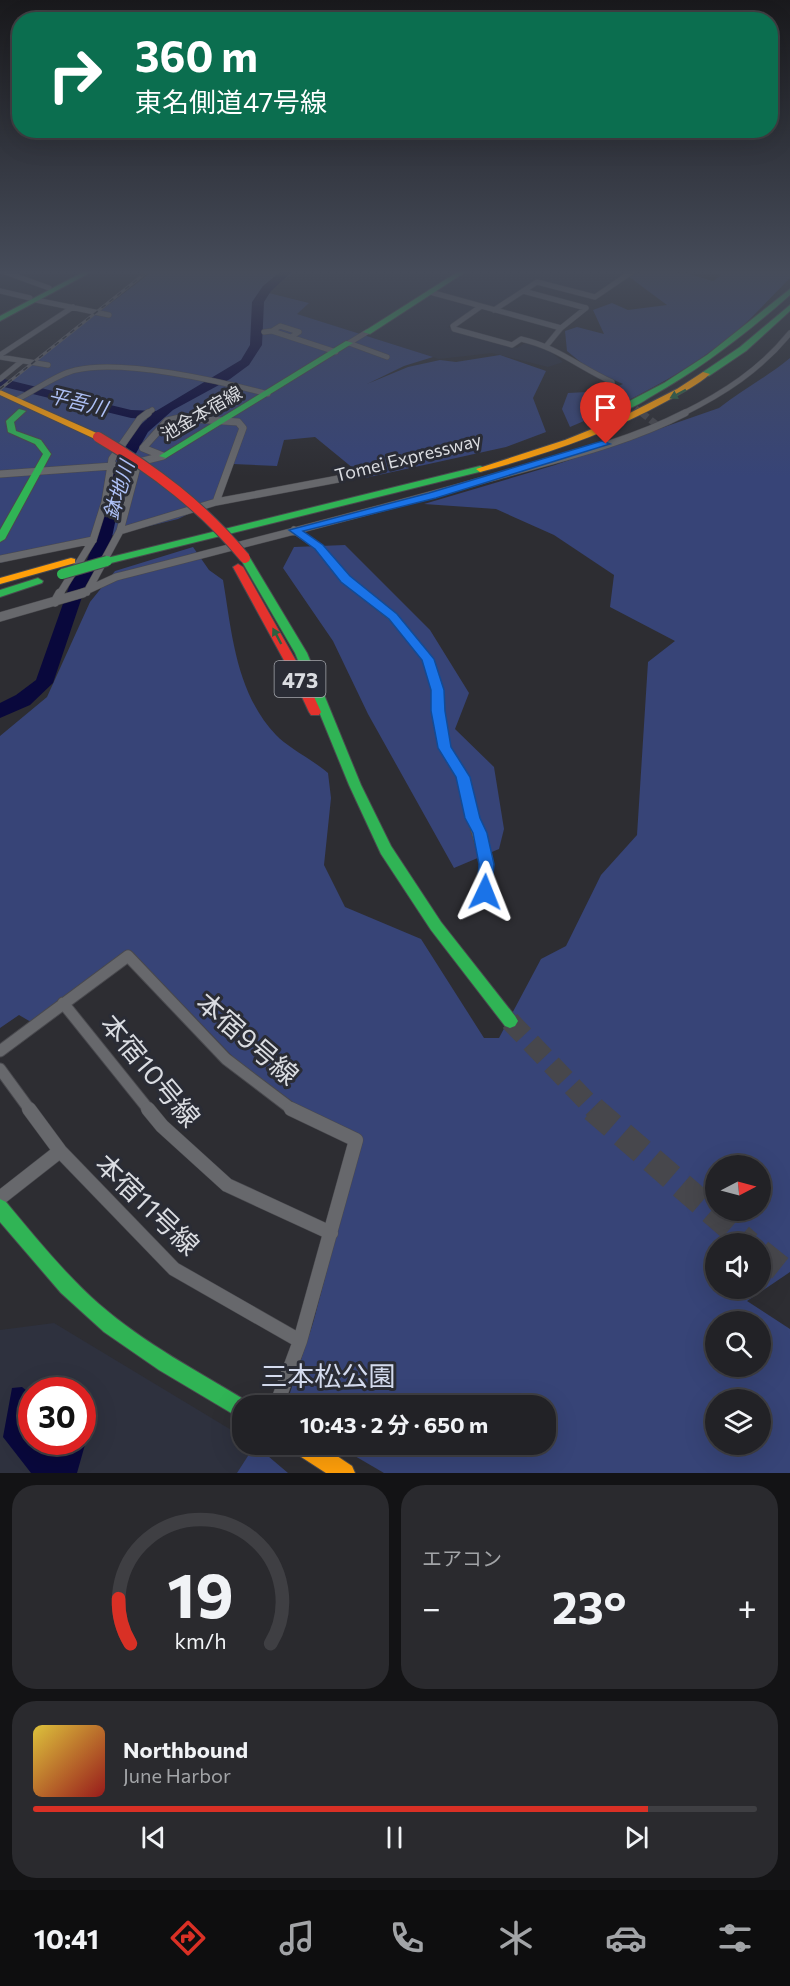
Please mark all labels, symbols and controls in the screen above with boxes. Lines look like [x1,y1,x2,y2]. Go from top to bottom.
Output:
text: 360 m [135,29,258,81]
icon: right [36,36,114,114]
text: 東名側道47号線 [135,85,327,118]
street label: 池金本宿線 [157,381,245,445]
water label: 平吾川 [46,382,112,420]
pin [580,382,631,444]
one-way arrow [669,389,686,399]
icon: arrive [589,391,622,424]
street label: Tomei Expressway [332,428,484,486]
water label: 鉢地川 [98,456,139,522]
one-way arrow [272,627,282,644]
road number: 473 [274,661,326,697]
position arrow [453,860,517,924]
street label: 本宿9号線 [190,985,306,1091]
street label: 本宿10号線 [94,1007,208,1133]
street label: 本宿11号線 [89,1147,207,1261]
north arrow [705,1155,771,1221]
map controls [705,1155,771,1455]
button: sound [705,1233,771,1299]
button: search [705,1311,771,1377]
park label: 三本松公園 [261,1359,396,1392]
speed limit sign: 30 [18,1377,96,1455]
button: layers [705,1389,771,1455]
text: 10:43 · 2 分 · 650 m [300,1411,488,1438]
text: エアコン [422,1546,502,1570]
text: 19 [167,1555,234,1631]
text: 23° [552,1578,626,1633]
text: − [422,1586,441,1627]
text: + [738,1586,757,1627]
text: km/h [174,1627,227,1653]
text: Northbound [123,1736,248,1763]
text: June Harbor [123,1763,231,1787]
icon: previous [137,1821,170,1854]
icon: pause [378,1821,411,1854]
icon: next [620,1821,653,1854]
icon: directions [167,1917,209,1959]
icon: music [276,1917,318,1959]
icon: phone [386,1917,428,1959]
icon: climate [495,1917,537,1959]
icon: car [605,1917,647,1959]
icon: filters [714,1917,756,1959]
text: 10:41 [34,1922,99,1955]

